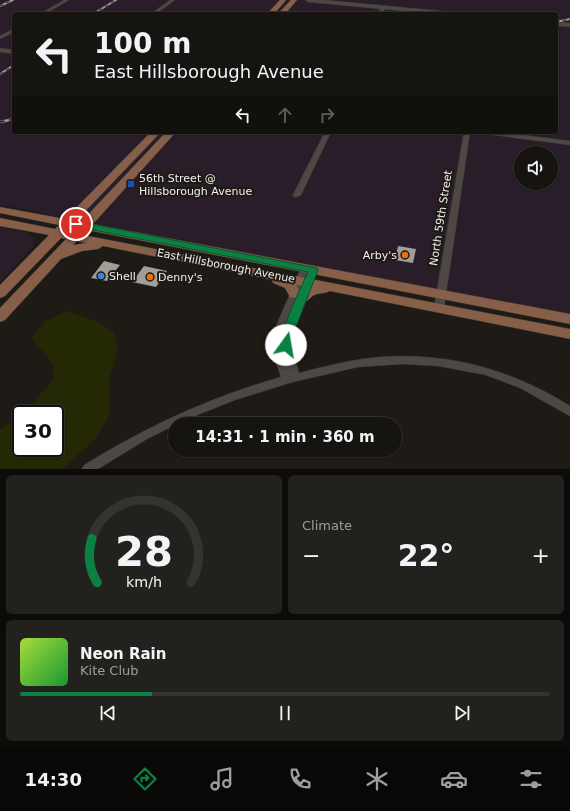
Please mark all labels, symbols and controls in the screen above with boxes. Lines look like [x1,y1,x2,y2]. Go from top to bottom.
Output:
text: 100 m [94,27,191,60]
icon: left [28,28,80,80]
text: East Hillsborough Avenue [94,61,324,82]
icon: left [232,104,254,126]
icon: ahead [274,104,296,126]
icon: right [316,104,338,126]
map controls [514,146,558,190]
button: sound [514,146,558,190]
street label: North 59th Street [427,169,455,267]
place label: 56th Street @ Hillsborough Avenue [139,172,252,198]
marker: 56th Street @ Hillsborough Avenue [126,179,136,189]
pin [59,207,93,241]
icon: arrive [65,213,87,235]
street label: East Hillsborough Avenue [156,246,296,286]
place label: Arby's [363,249,397,262]
marker: Arby's [400,250,410,260]
place label: Shell [109,270,136,283]
marker: Shell [96,271,106,281]
place label: Denny's [158,271,203,284]
marker: Denny's [145,272,155,282]
position arrow [265,324,307,366]
speed limit sign: 30 [12,405,64,457]
text: 14:31 · 1 min · 360 m [195,428,375,446]
text: Climate [302,518,352,533]
text: 28 [115,526,173,575]
text: 22° [398,538,454,573]
text: − [302,543,320,568]
text: + [532,543,550,568]
text: km/h [126,573,162,589]
text: Neon Rain [80,645,166,663]
text: Kite Club [80,663,139,678]
icon: previous [97,702,119,724]
icon: pause [274,702,296,724]
icon: next [451,702,473,724]
icon: directions [131,765,159,793]
icon: music [208,765,236,793]
icon: phone [286,765,314,793]
icon: climate [363,765,391,793]
icon: car [440,765,468,793]
icon: filters [517,765,545,793]
text: 14:30 [25,769,82,790]

